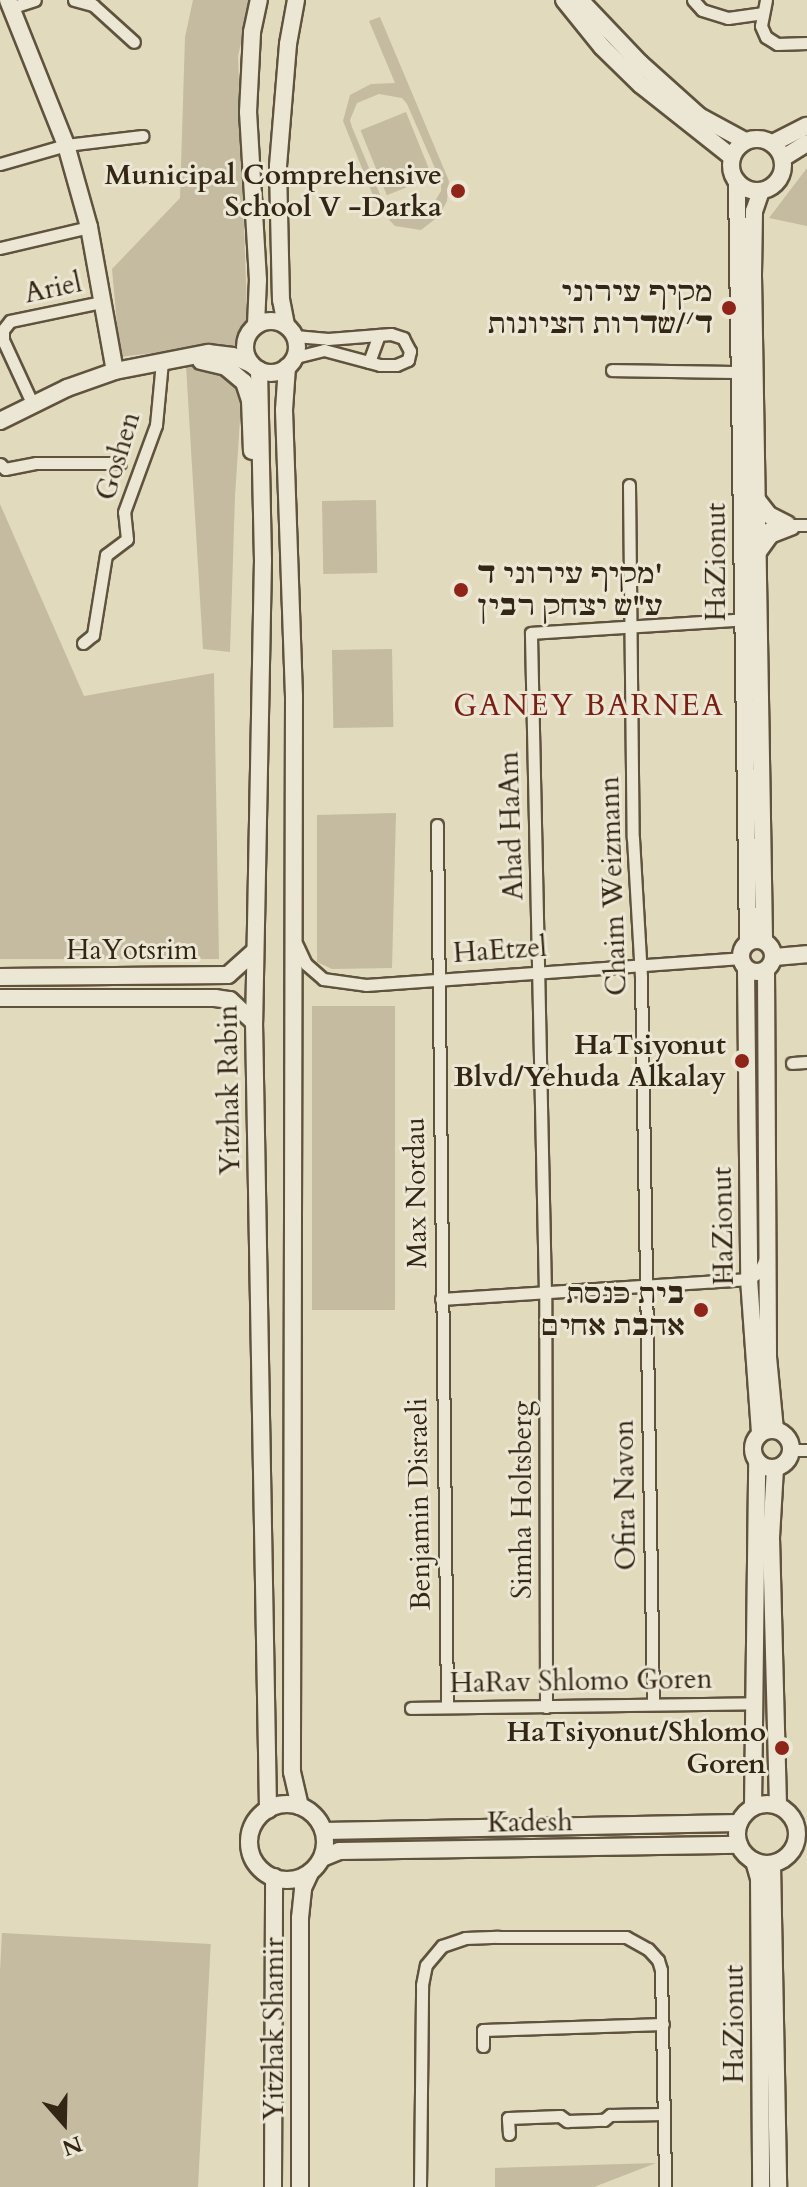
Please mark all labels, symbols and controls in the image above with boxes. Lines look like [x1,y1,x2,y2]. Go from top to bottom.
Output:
place label: Municipal Comprehensive School V -Darka [105,158,442,224]
marker: Municipal Comprehensive School V -Darka [449,182,467,200]
street label: Ariel [21,266,85,310]
place label: מקיף עירוני ד׳/שדרות הציונות [488,275,713,341]
marker: מקיף עירוני ד׳/שדרות הציונות [720,299,738,317]
street label: Goshen [89,408,147,504]
street label: HaZionut [699,503,733,621]
place label: מקיף עירוני ד' ע"ש יצחק רבין [477,557,663,623]
marker: מקיף עירוני ד' ע"ש יצחק רבין [452,581,470,599]
district label: GANEY BARNEA [453,688,725,724]
street label: Ahad HaAm [492,751,530,901]
street label: Chaim Weizmann [592,776,634,996]
street label: HaEtzel [452,930,548,970]
street label: HaYotsrim [66,933,198,967]
street label: Yitzhak Rabin [211,1005,247,1175]
place label: HaTsiyonut Blvd/Yehuda Alkalay [454,1028,726,1094]
marker: HaTsiyonut Blvd/Yehuda Alkalay [733,1052,751,1070]
street label: Max Nordau [398,1117,434,1269]
street label: HaZionut [705,1166,741,1286]
place label: בית כנסת אהבת אחים [542,1277,685,1343]
marker: בית כנסת אהבת אחים [692,1301,710,1319]
street label: Benjamin Disraeli [400,1397,438,1611]
street label: Simha Holtsberg [505,1401,539,1599]
street label: Ofira Navon [607,1419,643,1571]
street label: HaRav Shlomo Goren [449,1662,713,1700]
place label: HaTsiyonut/Shlomo Goren [507,1715,766,1781]
marker: HaTsiyonut/Shlomo Goren [773,1739,791,1757]
street label: Kadesh [487,1804,573,1840]
street label: Yitzhak Shamir [257,1937,291,2121]
street label: HaZionut [717,1965,751,2083]
north arrow [24,2083,104,2163]
text: N [58,2128,86,2163]

